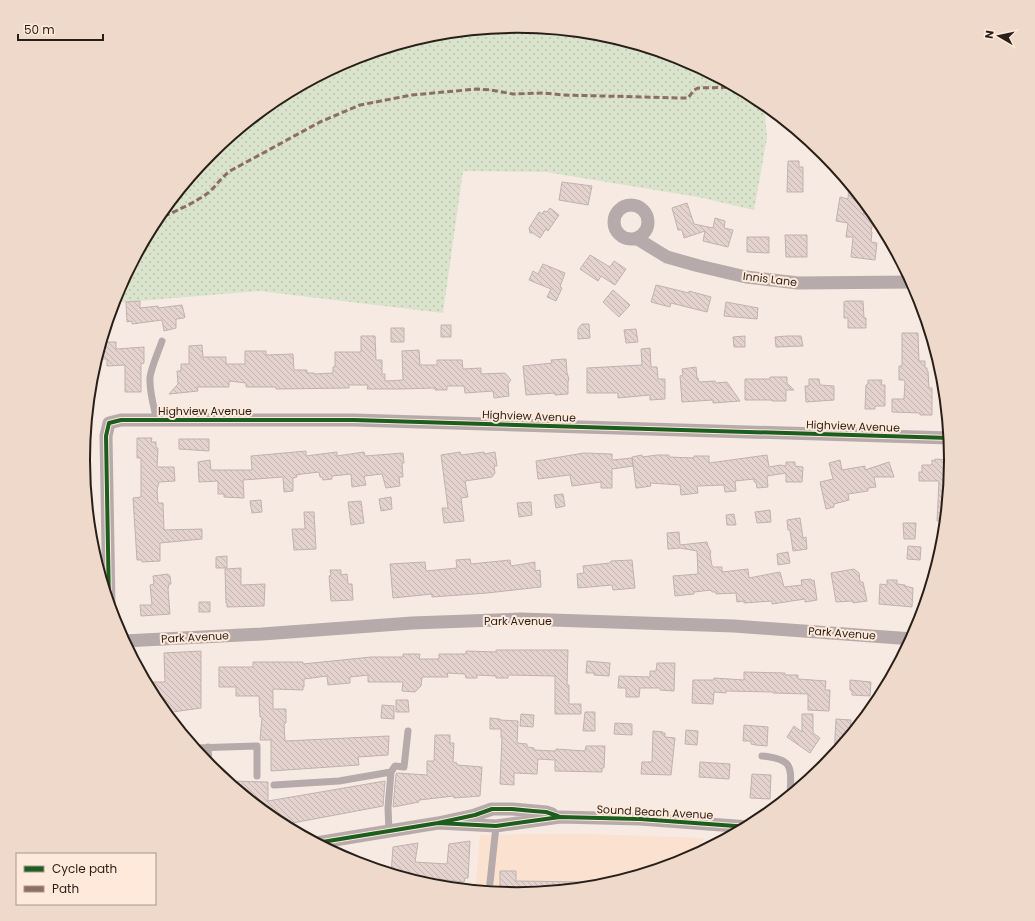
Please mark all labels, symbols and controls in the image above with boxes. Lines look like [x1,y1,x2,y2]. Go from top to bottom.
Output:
scale bar [18,16,103,42]
north arrow [979,16,1019,56]
text: 50 m [24,21,55,38]
text: N [981,29,998,40]
street label: Innis Lane [742,268,798,290]
street label: Highview Avenue [158,403,252,419]
street label: Highview Avenue [482,406,576,426]
street label: Highview Avenue [806,416,900,436]
street label: Park Avenue [484,613,552,629]
street label: Park Avenue [808,623,877,643]
street label: Park Avenue [161,627,229,647]
street label: Sound Beach Avenue [596,801,714,823]
legend [16,853,156,905]
text: Cycle path [52,860,117,877]
text: Path [52,880,79,897]

